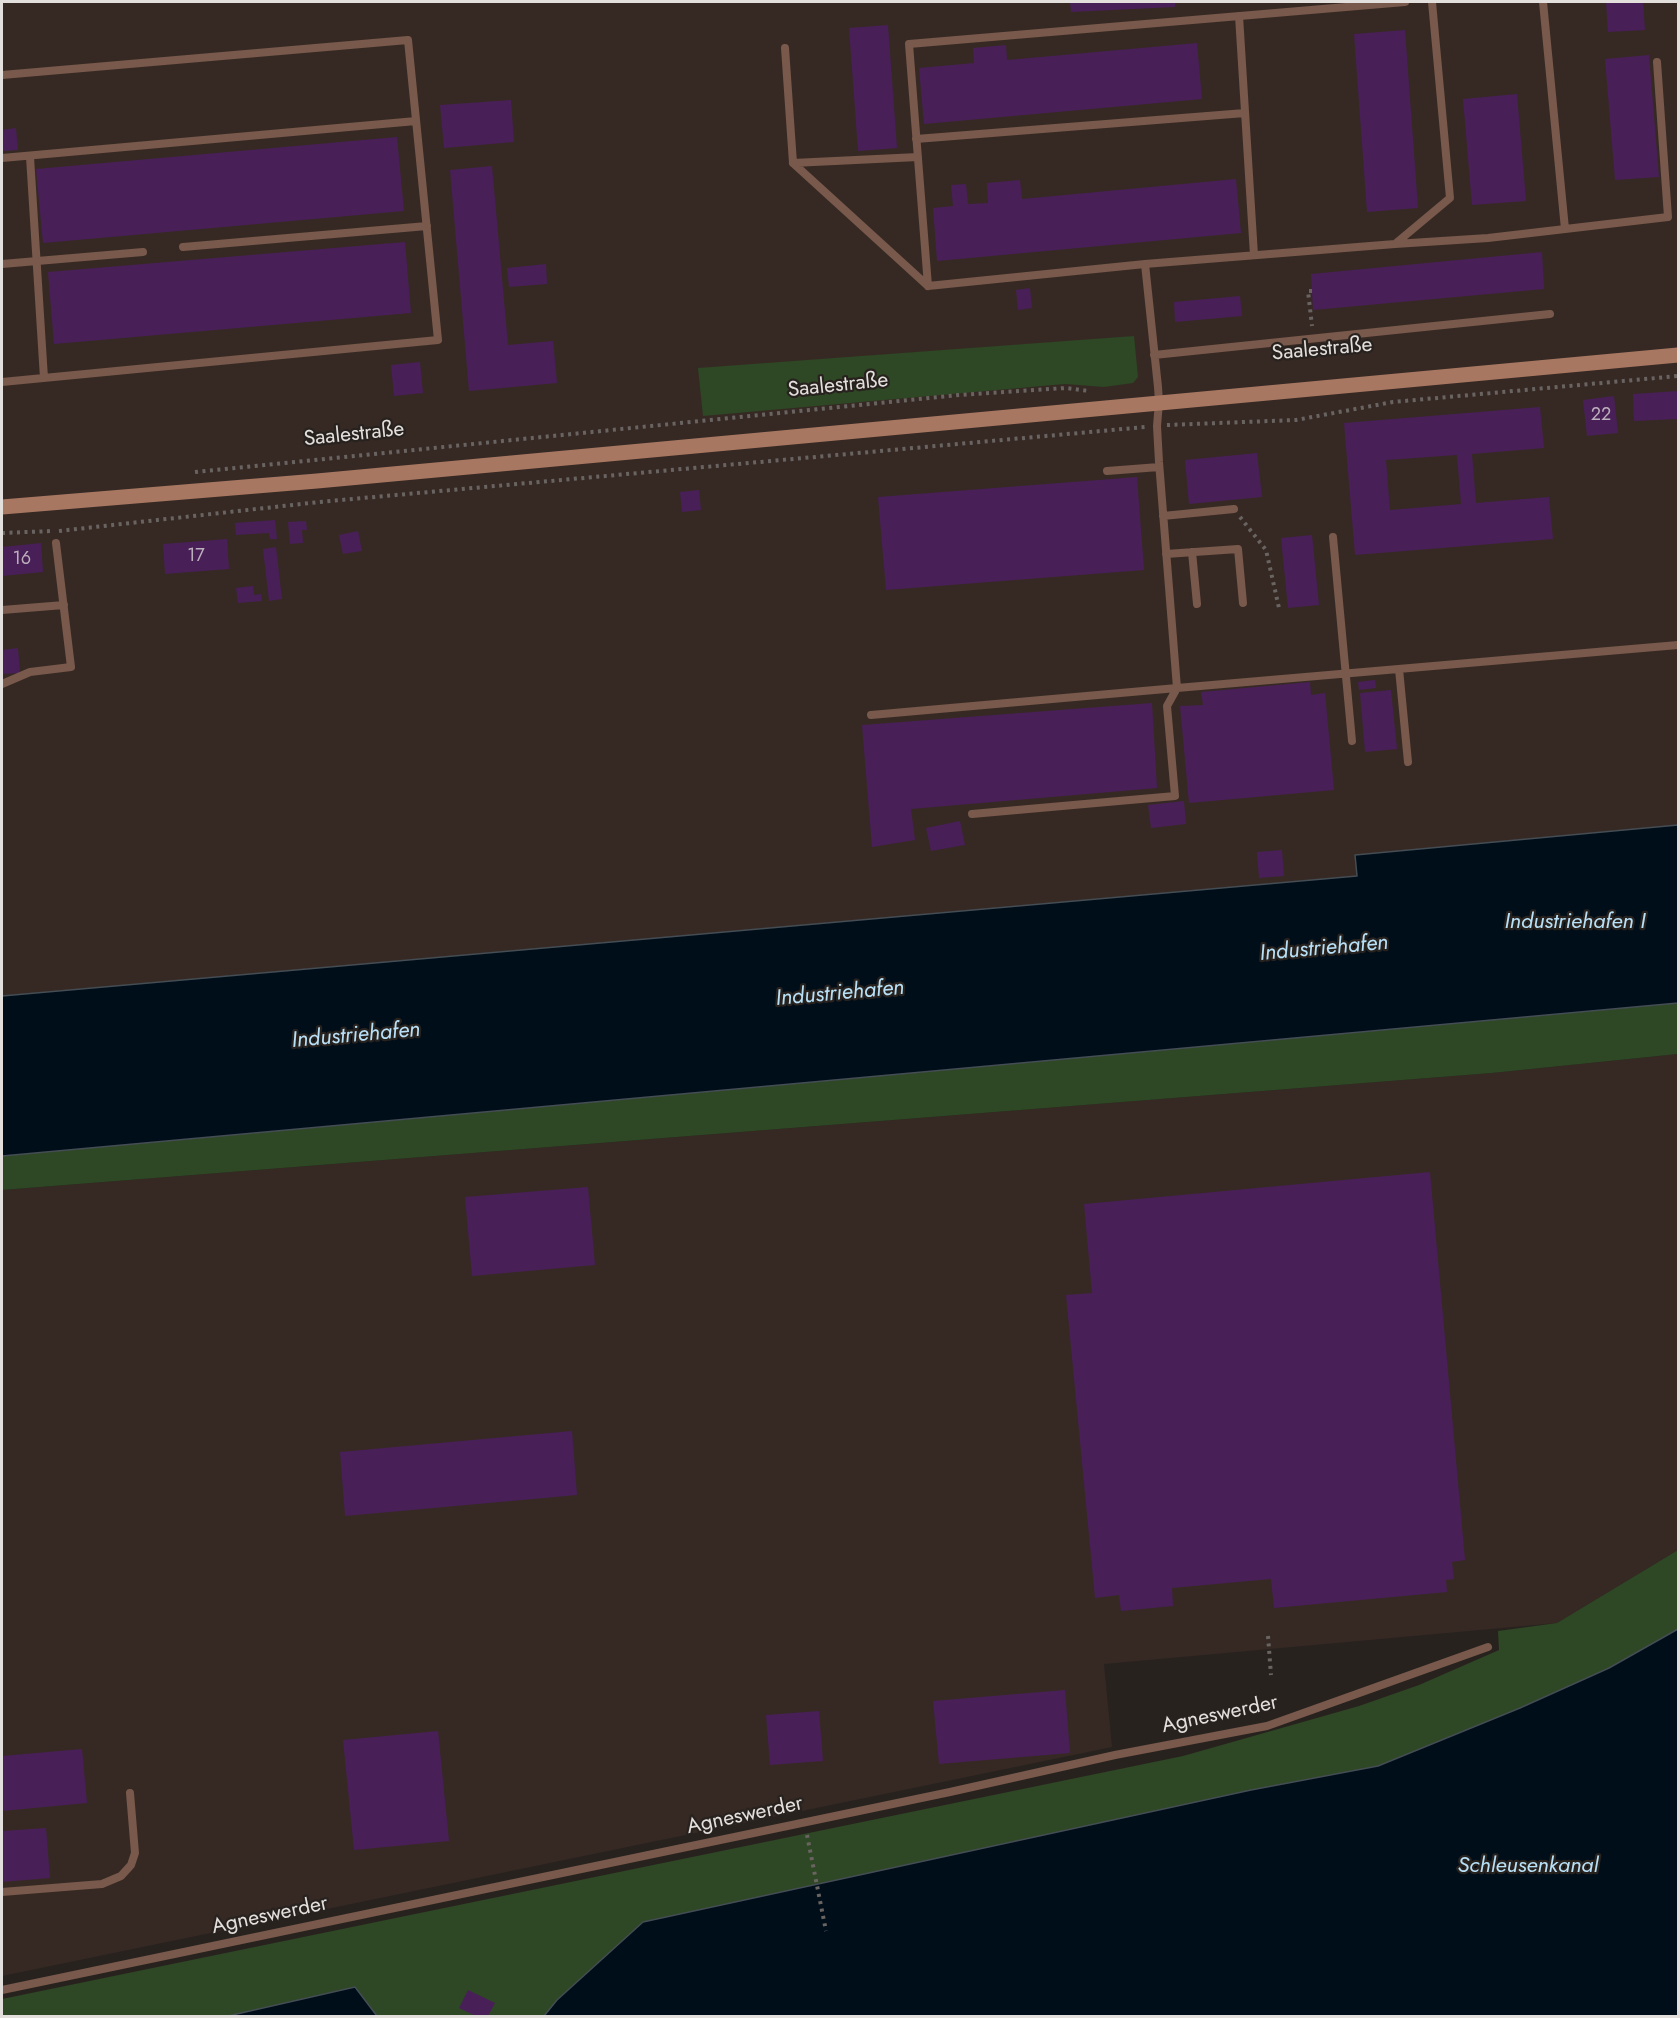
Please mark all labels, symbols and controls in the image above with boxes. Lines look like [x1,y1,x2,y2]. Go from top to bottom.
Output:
street label: Saalestraße [1271,333,1373,367]
street label: Saalestraße [787,368,889,404]
house number: 22 [1591,405,1611,427]
street label: Saalestraße [303,417,405,453]
house number: 17 [187,546,205,568]
house number: 16 [13,549,31,571]
water label: Industriehafen I [1505,910,1645,936]
water label: Industriehafen [1259,930,1389,968]
water label: Industriehafen [775,975,905,1013]
water label: Industriehafen [291,1017,421,1055]
street label: Agneswerder [1160,1690,1280,1740]
street label: Agneswerder [685,1791,805,1841]
water label: Schleusenkanal [1458,1854,1598,1880]
street label: Agneswerder [210,1891,330,1941]

